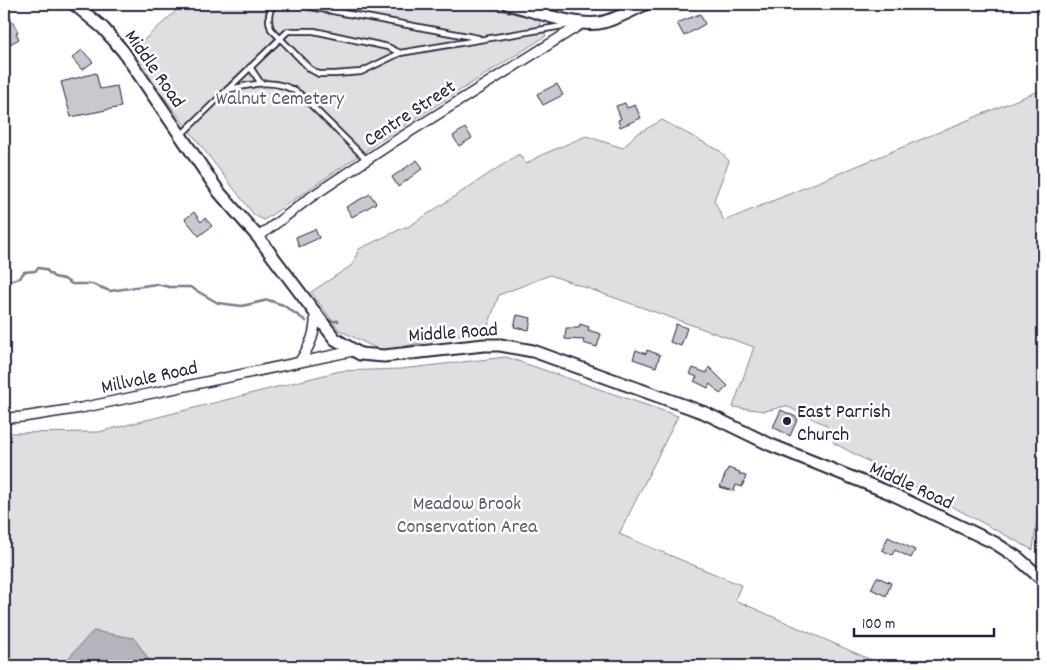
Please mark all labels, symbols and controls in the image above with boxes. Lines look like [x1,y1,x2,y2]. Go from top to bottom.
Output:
street label: Middle Road [116,25,191,114]
street label: Centre Street [359,74,462,155]
park label: Walnut Cemetery [216,86,345,114]
street label: Middle Road [407,317,499,351]
street label: Millvale Road [99,355,201,403]
place label: East Parrish Church [797,399,890,450]
marker: East Parrish Church [781,415,793,427]
street label: Middle Road [864,455,957,518]
park label: Meadow Brook Conservation Area [397,491,538,542]
scale bar [854,605,994,637]
text: 100 m [862,614,895,636]

